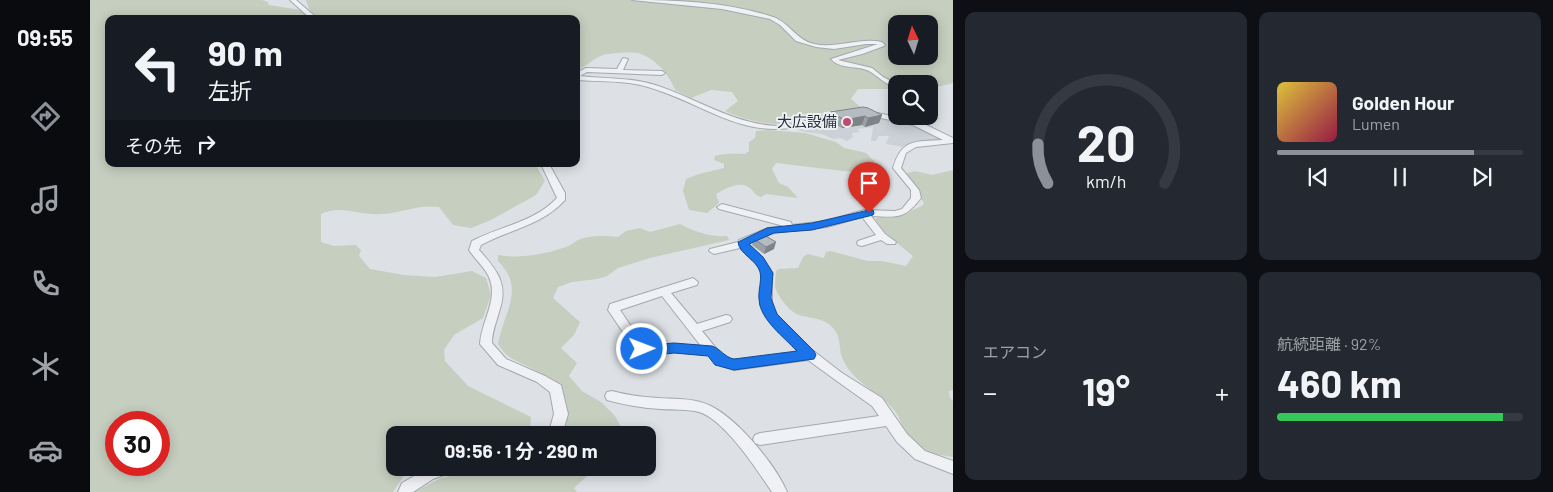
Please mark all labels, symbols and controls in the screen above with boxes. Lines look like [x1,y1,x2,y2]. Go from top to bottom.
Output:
north arrow [888,15,938,65]
map controls [888,15,938,125]
text: 09:55 [17,24,73,50]
text: 90 m [208,31,283,73]
icon: left [125,35,190,100]
button: search [888,75,938,125]
text: 左折 [208,77,252,103]
text: Golden Hour [1352,91,1454,114]
icon: directions [28,99,63,134]
text: 20 [1077,110,1135,172]
place label: 大広設備 [777,112,837,130]
text: Lumen [1352,114,1400,133]
marker: 大広設備 [841,116,853,128]
icon: right [192,130,220,158]
text: その先 [125,134,182,157]
pin [848,162,890,213]
icon: previous [1304,163,1332,191]
icon: pause [1386,163,1414,191]
icon: next [1468,163,1496,191]
icon: arrive [855,169,883,197]
text: km/h [1086,170,1126,192]
icon: music [28,182,63,217]
icon: phone [28,266,63,301]
position arrow [615,322,667,374]
text: 航続距離 · 92% [1277,334,1381,353]
text: エアコン [983,342,1047,361]
icon: climate [28,349,63,384]
text: 460 km [1277,360,1402,406]
text: 19° [1082,368,1130,414]
text: − [983,375,997,409]
text: + [1215,375,1229,409]
speed limit sign: 30 [105,411,170,476]
icon: car [28,433,63,468]
text: 09:56 · 1 分 · 290 m [444,439,598,462]

